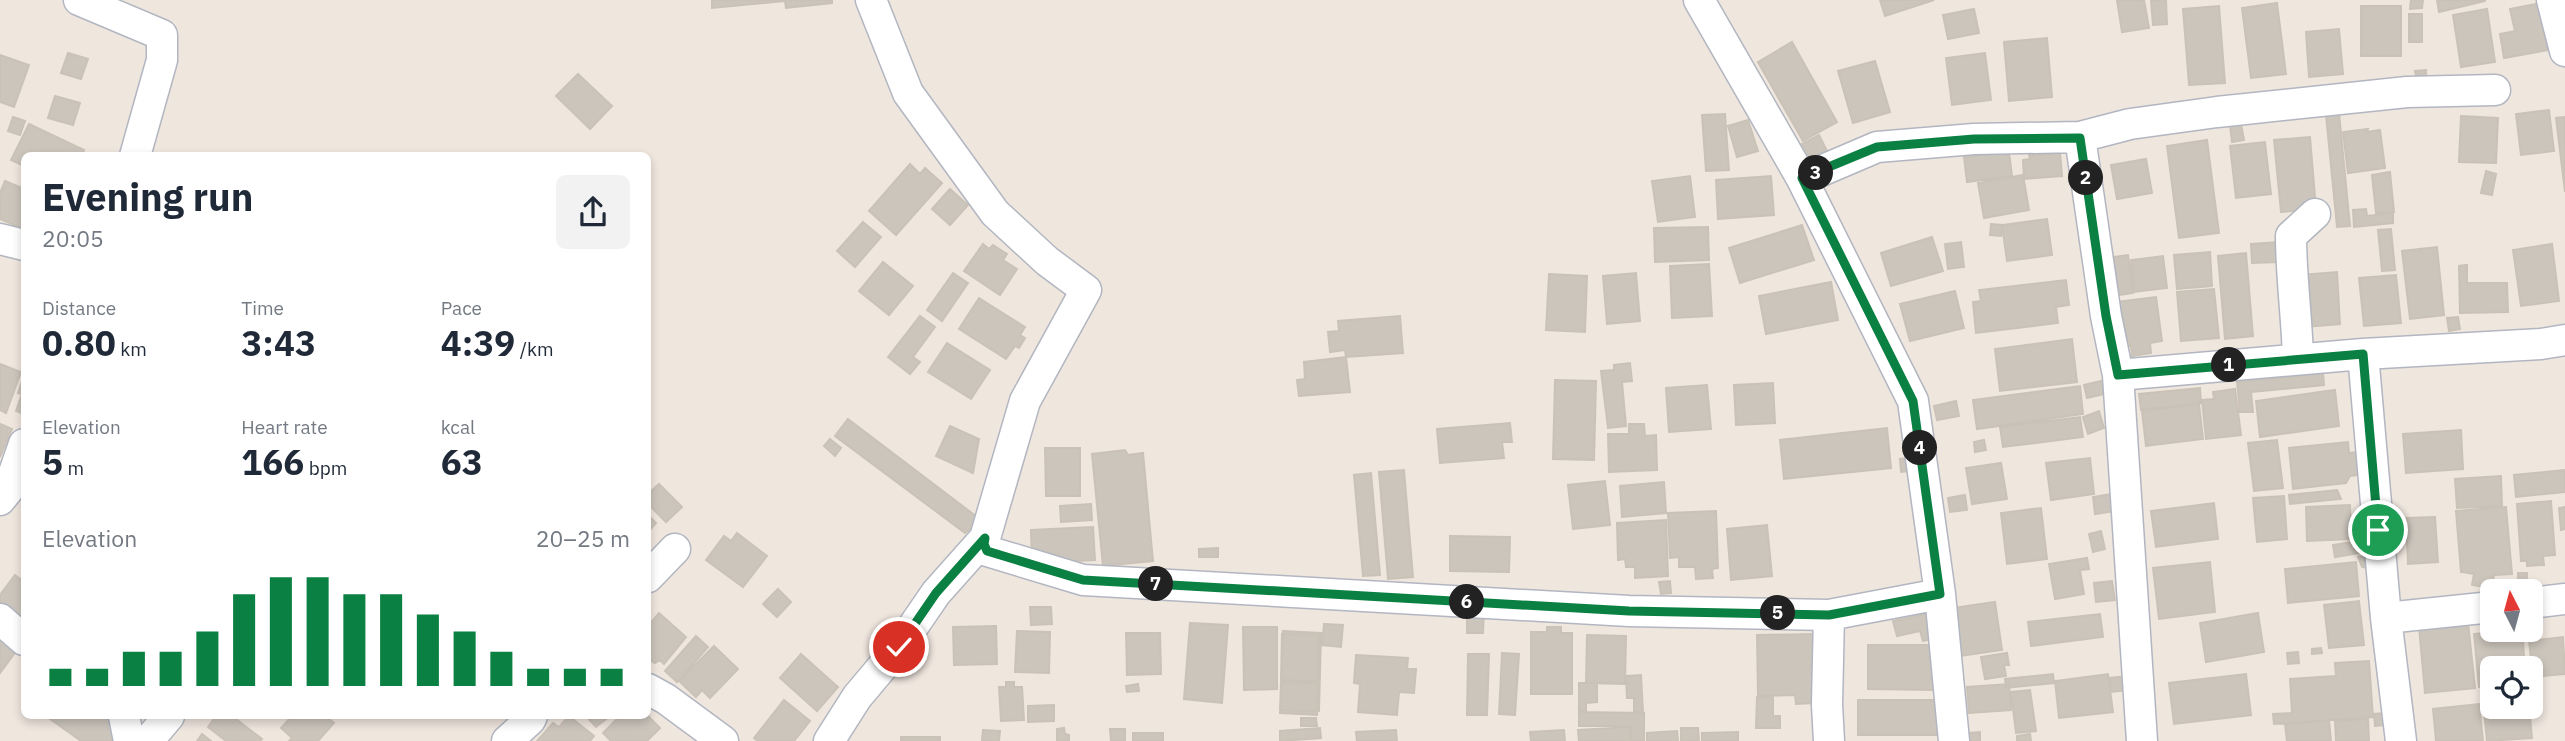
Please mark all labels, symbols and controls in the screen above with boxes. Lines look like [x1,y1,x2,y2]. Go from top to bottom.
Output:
pin: 3 [1798,156,1834,190]
text: 3 [1810,160,1821,184]
pin: 2 [2068,160,2104,196]
text: 2 [2080,165,2091,189]
text: Evening run [42,172,253,221]
button: share [556,175,630,249]
text: 20:05 [42,223,104,253]
text: Distance [42,296,116,320]
text: Time [241,296,284,320]
text: Pace [441,296,482,320]
text: 0.80 [42,320,116,366]
text: 3:43 [241,320,316,366]
text: 4:39 [441,320,515,366]
text: km [116,337,147,361]
text: /km [515,337,554,361]
pin: 1 [2212,348,2246,382]
text: 1 [2223,352,2234,376]
text: Elevation [42,415,121,439]
text: Heart rate [241,415,328,439]
text: kcal [441,415,475,439]
pin: 4 [1902,430,1938,466]
text: 4 [1914,435,1925,459]
text: 5 [42,439,63,485]
text: 166 [241,439,304,485]
text: 63 [441,439,483,485]
text: m [63,456,84,480]
text: bpm [304,456,347,480]
pin [2348,500,2408,560]
icon: arrive [2359,511,2397,549]
text: Elevation [42,523,137,553]
text: 20–25 m [536,523,630,553]
pin: 7 [1138,566,1174,602]
text: 7 [1150,571,1161,595]
north arrow [2480,579,2543,642]
map controls [2480,579,2543,719]
pin: 6 [1450,584,1484,620]
text: 6 [1461,589,1472,613]
pin: 5 [1760,596,1796,630]
text: 5 [1772,600,1783,624]
pin [869,617,929,677]
icon: check [880,628,918,666]
button: locate [2480,656,2543,719]

